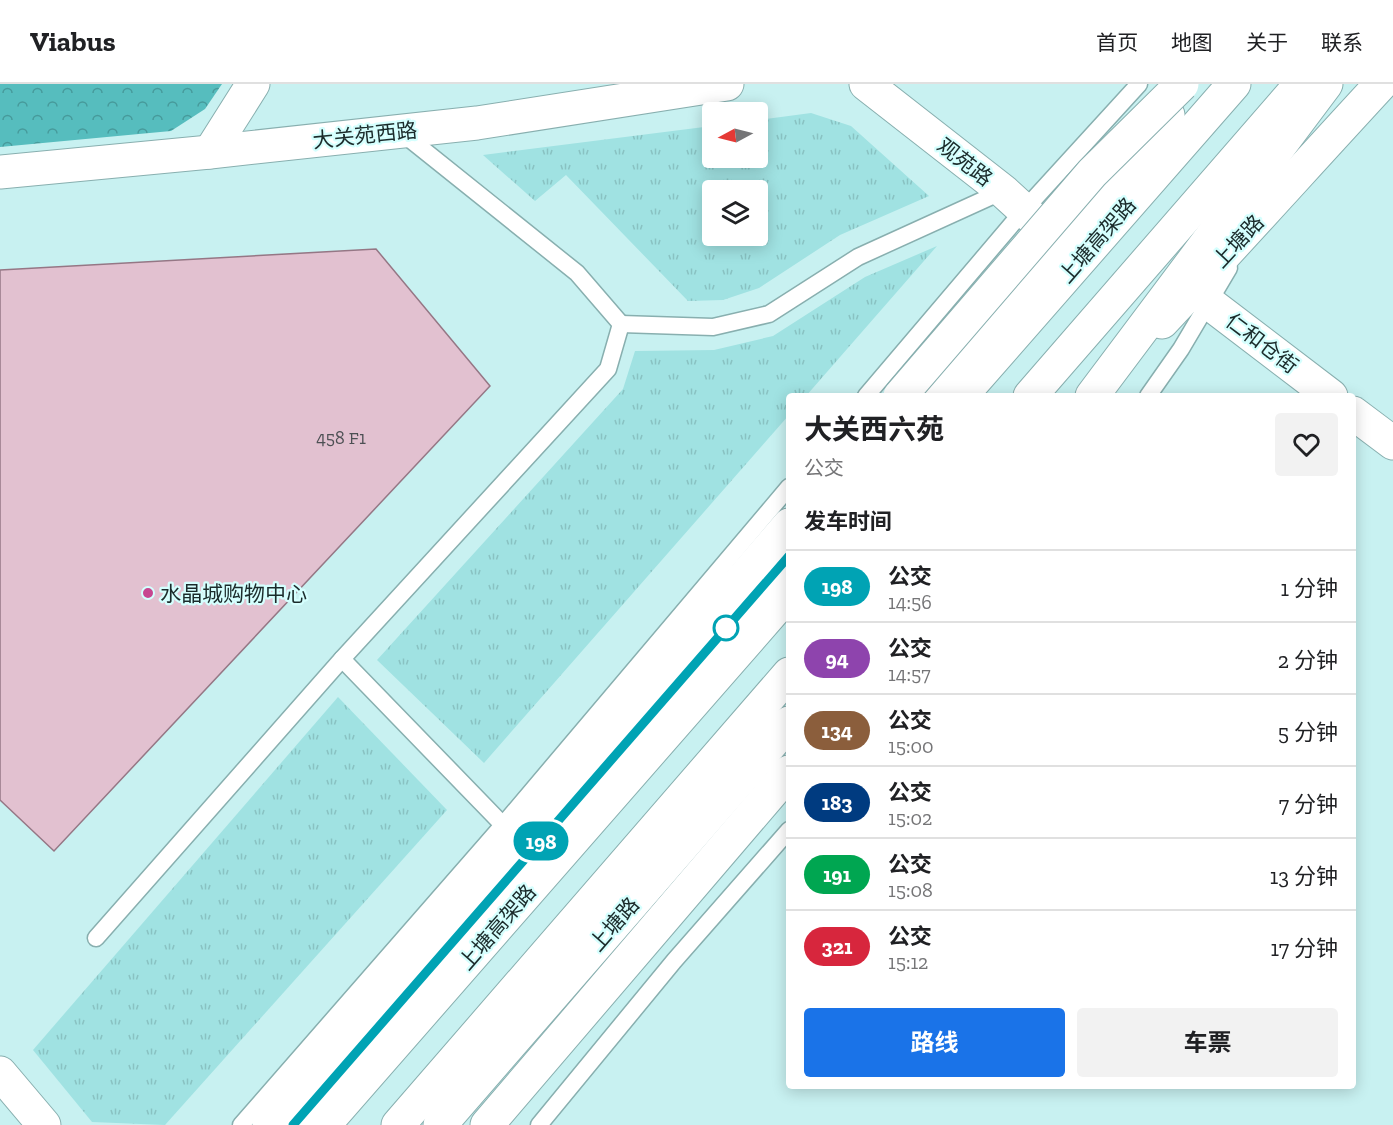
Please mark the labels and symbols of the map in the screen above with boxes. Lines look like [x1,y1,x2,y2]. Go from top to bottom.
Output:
north arrow [702,102,768,168]
street label: 大关苑西路 [311,117,419,153]
street label: 观苑路 [932,133,998,191]
street label: 上塘高架路 [1053,192,1141,288]
street label: 上塘路 [1207,209,1269,273]
street label: 仁和仓街 [1221,308,1303,378]
house number: 458 F1 [316,427,366,449]
place label: 水晶城购物中心 [160,581,307,606]
marker: 水晶城购物中心 [141,586,155,600]
unlabelled marker [713,615,739,641]
line badge: 198 [506,822,576,861]
street label: 上塘高架路 [453,879,541,975]
street label: 上塘路 [584,892,644,956]

